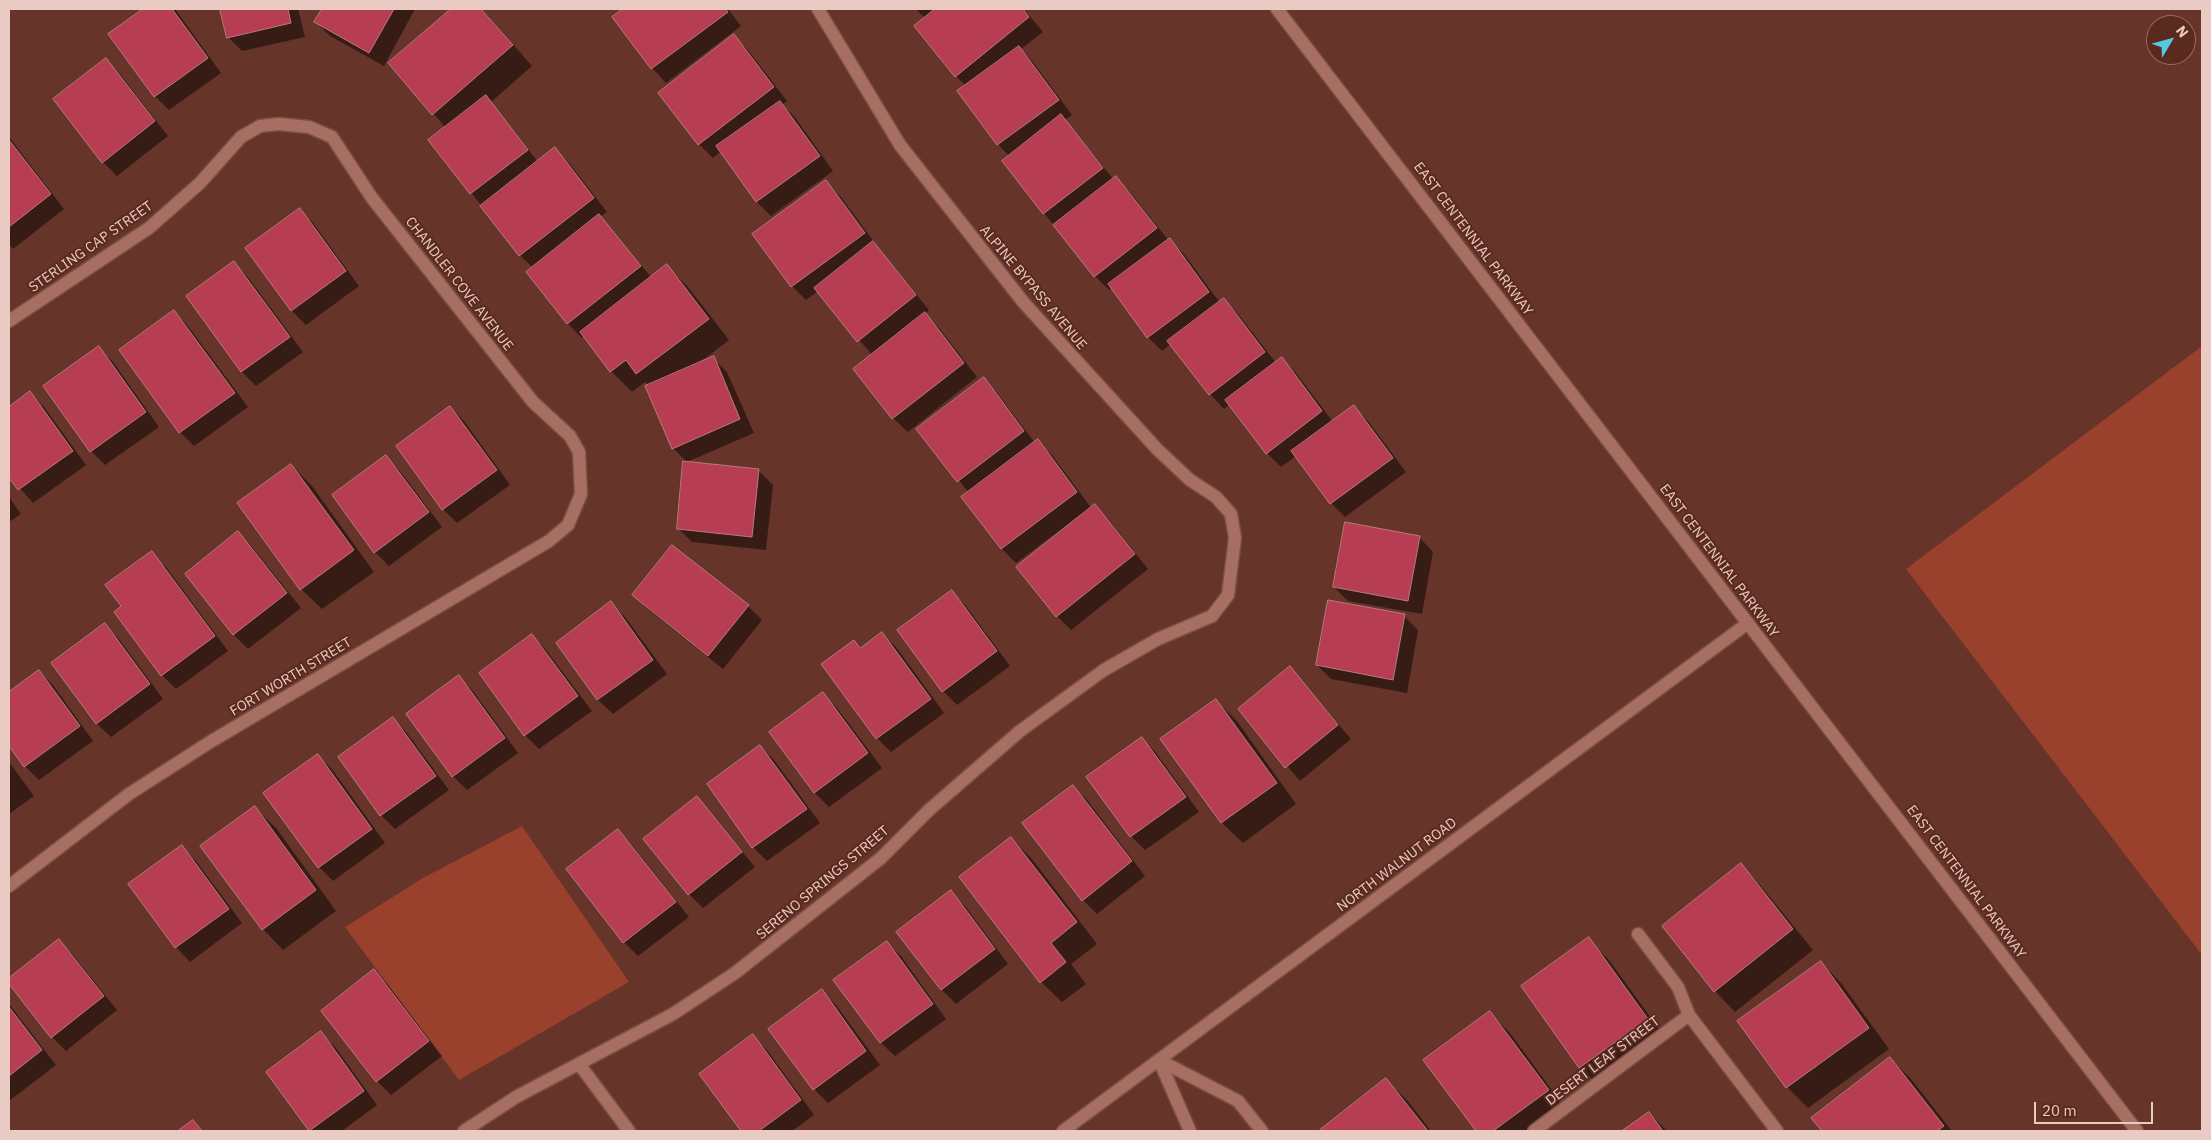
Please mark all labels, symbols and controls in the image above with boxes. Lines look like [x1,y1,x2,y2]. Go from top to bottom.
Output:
north arrow [2146,15,2196,65]
text: N [2172,22,2192,41]
street label: EAST CENTENNIAL PARKWAY [1410,159,1536,319]
street label: STERLING CAP STREET [26,198,156,296]
street label: CHANDLER COVE AVENUE [402,214,516,354]
street label: ALPINE BYPASS AVENUE [976,222,1090,354]
street label: EAST CENTENNIAL PARKWAY [1656,481,1782,641]
street label: FORT WORTH STREET [227,634,355,720]
street label: EAST CENTENNIAL PARKWAY [1903,802,2029,962]
street label: NORTH WALNUT ROAD [1334,814,1460,916]
street label: SERENO SPRINGS STREET [753,823,893,943]
street label: DESERT LEAF STREET [1543,1013,1663,1109]
scale bar [2036,1092,2155,1124]
text: 20 m [2042,1101,2077,1120]

